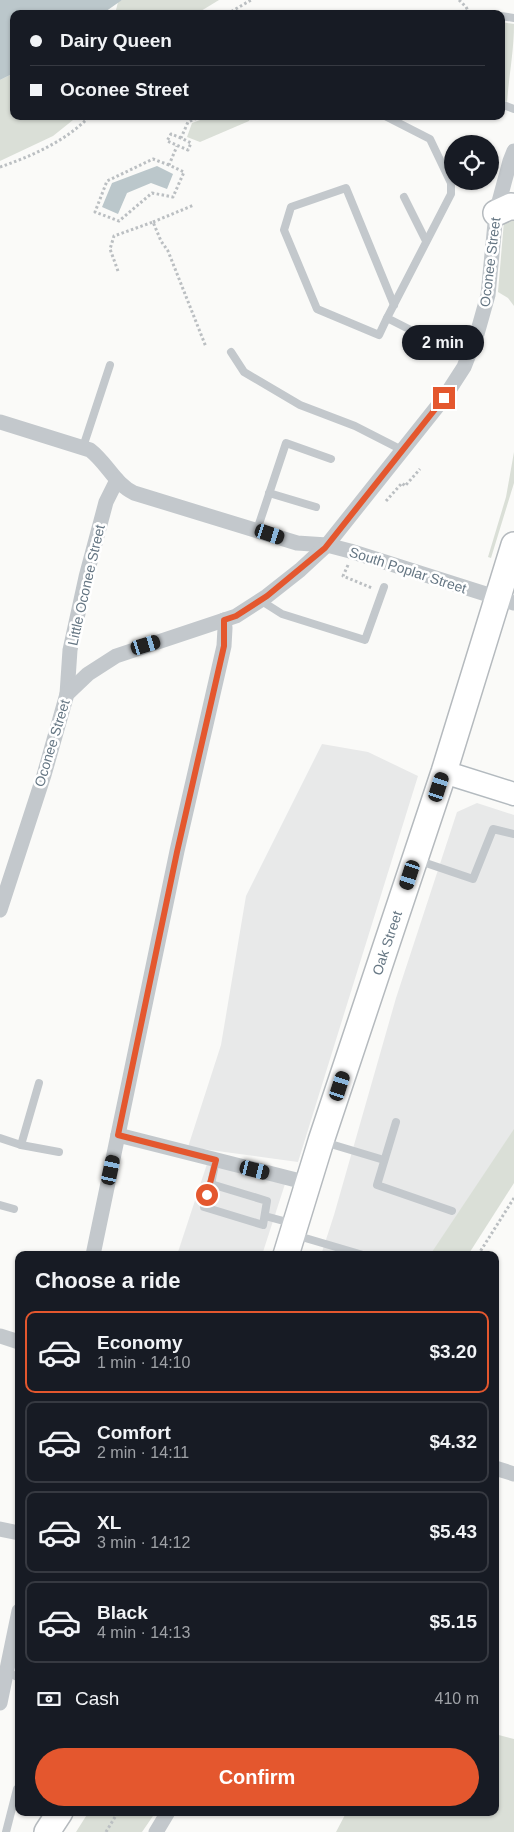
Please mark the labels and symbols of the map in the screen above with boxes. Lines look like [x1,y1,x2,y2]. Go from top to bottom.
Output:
street label: Oconee Street [477,216,503,308]
callout: 2 min [403,326,485,360]
route end [433,387,455,409]
car [253,522,286,546]
street label: Little Oconee Street [64,523,108,647]
street label: South Poplar Street [347,544,469,597]
car [129,633,162,657]
street label: Oconee Street [31,697,73,789]
car [427,770,450,804]
car [398,858,421,892]
street label: Oak Street [369,909,405,977]
car [328,1069,351,1103]
car [100,1154,121,1186]
car [238,1159,271,1181]
route start [196,1184,218,1206]

